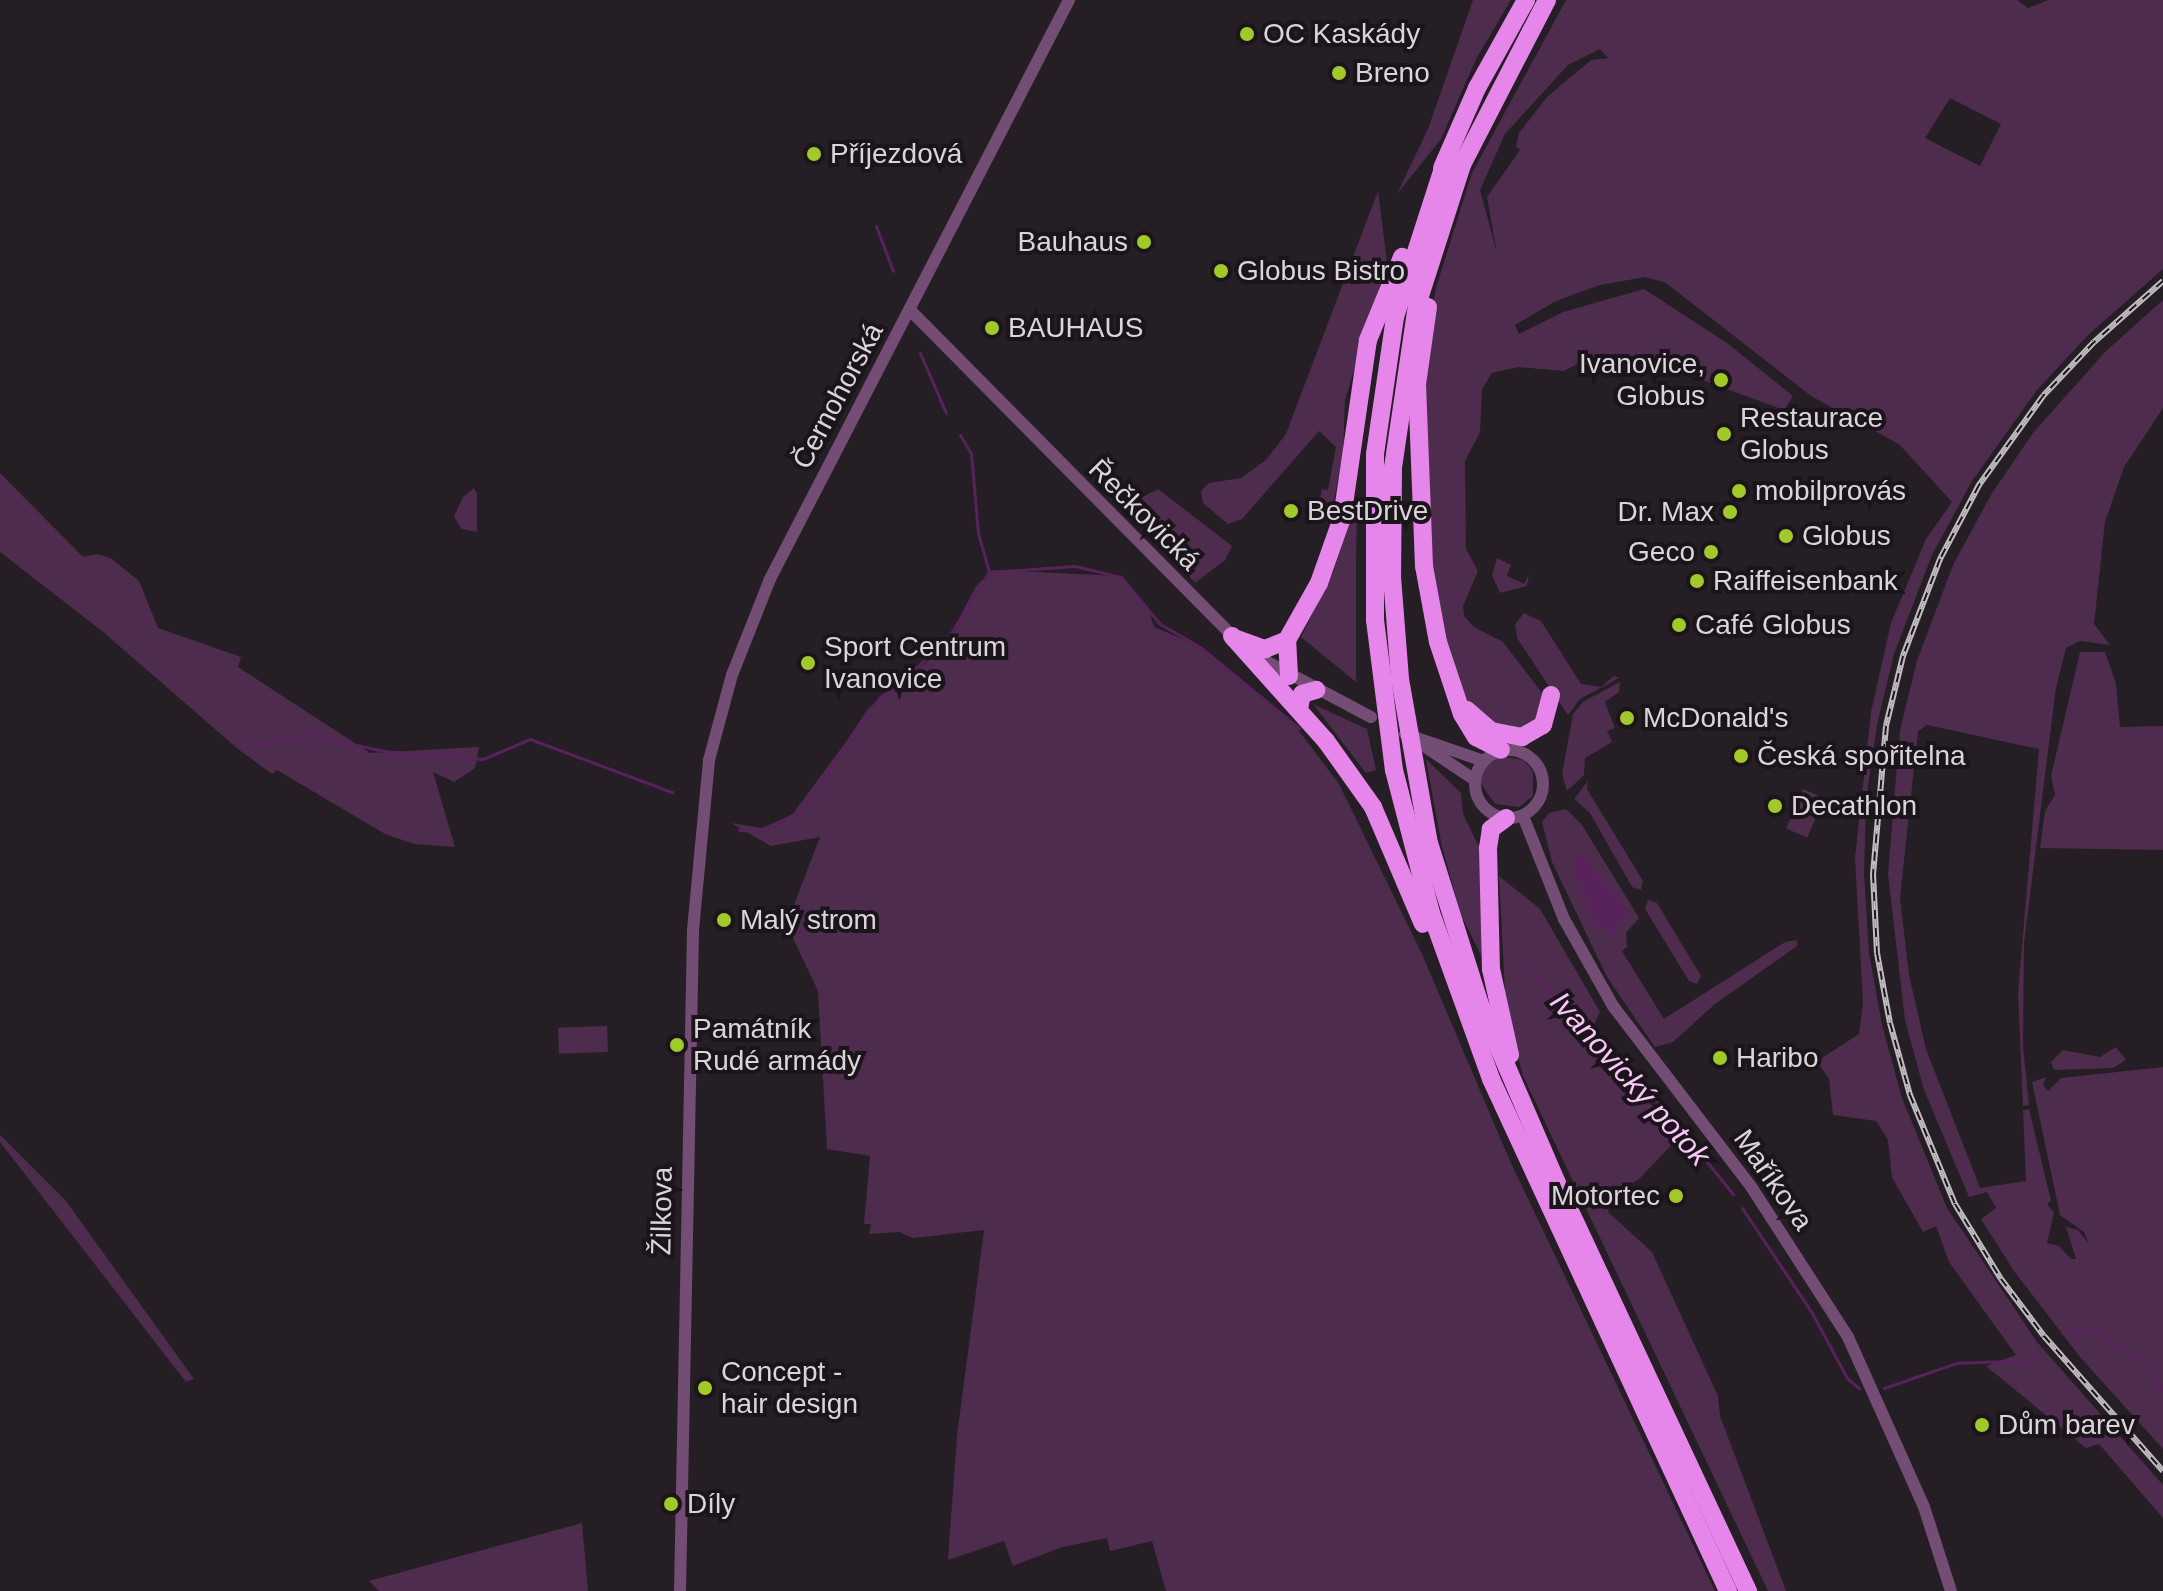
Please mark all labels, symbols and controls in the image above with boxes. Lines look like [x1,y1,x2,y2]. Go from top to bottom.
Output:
place label: OC Kaskády [1263,17,1420,51]
marker: OC Kaskády [1238,25,1256,43]
place label: Breno [1355,56,1430,90]
marker: Breno [1330,64,1348,82]
place label: Příjezdová [830,137,962,171]
marker: Příjezdová [805,145,823,163]
place label: Bauhaus [1017,225,1128,259]
marker: Bauhaus [1135,233,1153,251]
place label: Globus Bistro [1237,254,1405,288]
marker: Globus Bistro [1212,262,1230,280]
place label: BAUHAUS [1008,311,1143,345]
street label: Černohorská [786,317,890,475]
marker: BAUHAUS [983,319,1001,337]
place label: Ivanovice, Globus [1579,347,1705,413]
marker: Ivanovice, Globus [1712,371,1730,389]
place label: Restaurace Globus [1740,401,1883,467]
marker: Restaurace Globus [1715,425,1733,443]
street label: Řečkovická [1082,453,1206,577]
place label: mobilprovás [1755,474,1906,508]
marker: mobilprovás [1730,482,1748,500]
place label: BestDrive [1307,494,1428,528]
place label: Dr. Max [1618,495,1714,529]
marker: BestDrive [1282,502,1300,520]
marker: Dr. Max [1721,503,1739,521]
place label: Globus [1802,519,1891,553]
marker: Globus [1777,527,1795,545]
place label: Geco [1628,535,1695,569]
marker: Geco [1702,543,1720,561]
place label: Raiffeisenbank [1713,564,1898,598]
marker: Raiffeisenbank [1688,572,1706,590]
place label: Café Globus [1695,608,1851,642]
marker: Café Globus [1670,616,1688,634]
place label: Sport Centrum Ivanovice [824,630,1006,696]
marker: Sport Centrum Ivanovice [799,654,817,672]
place label: McDonald's [1643,701,1788,735]
marker: McDonald's [1618,709,1636,727]
place label: Česká spořitelna [1757,739,1966,773]
marker: Česká spořitelna [1732,747,1750,765]
place label: Decathlon [1791,789,1917,823]
marker: Decathlon [1766,797,1784,815]
place label: Malý strom [740,903,877,937]
marker: Malý strom [715,911,733,929]
water label: Ivanovický potok [1542,985,1718,1173]
place label: Památník Rudé armády [693,1012,861,1078]
marker: Památník Rudé armády [668,1036,686,1054]
place label: Haribo [1736,1041,1818,1075]
marker: Haribo [1711,1049,1729,1067]
street label: Maříkova [1726,1123,1820,1237]
street label: Žilkova [644,1166,680,1256]
place label: Motortec [1551,1179,1660,1213]
marker: Motortec [1667,1187,1685,1205]
place label: Concept - hair design [721,1355,858,1421]
marker: Concept - hair design [696,1379,714,1397]
place label: Dům barev [1998,1408,2135,1442]
marker: Dům barev [1973,1416,1991,1434]
place label: Díly [687,1487,735,1521]
marker: Díly [662,1495,680,1513]

